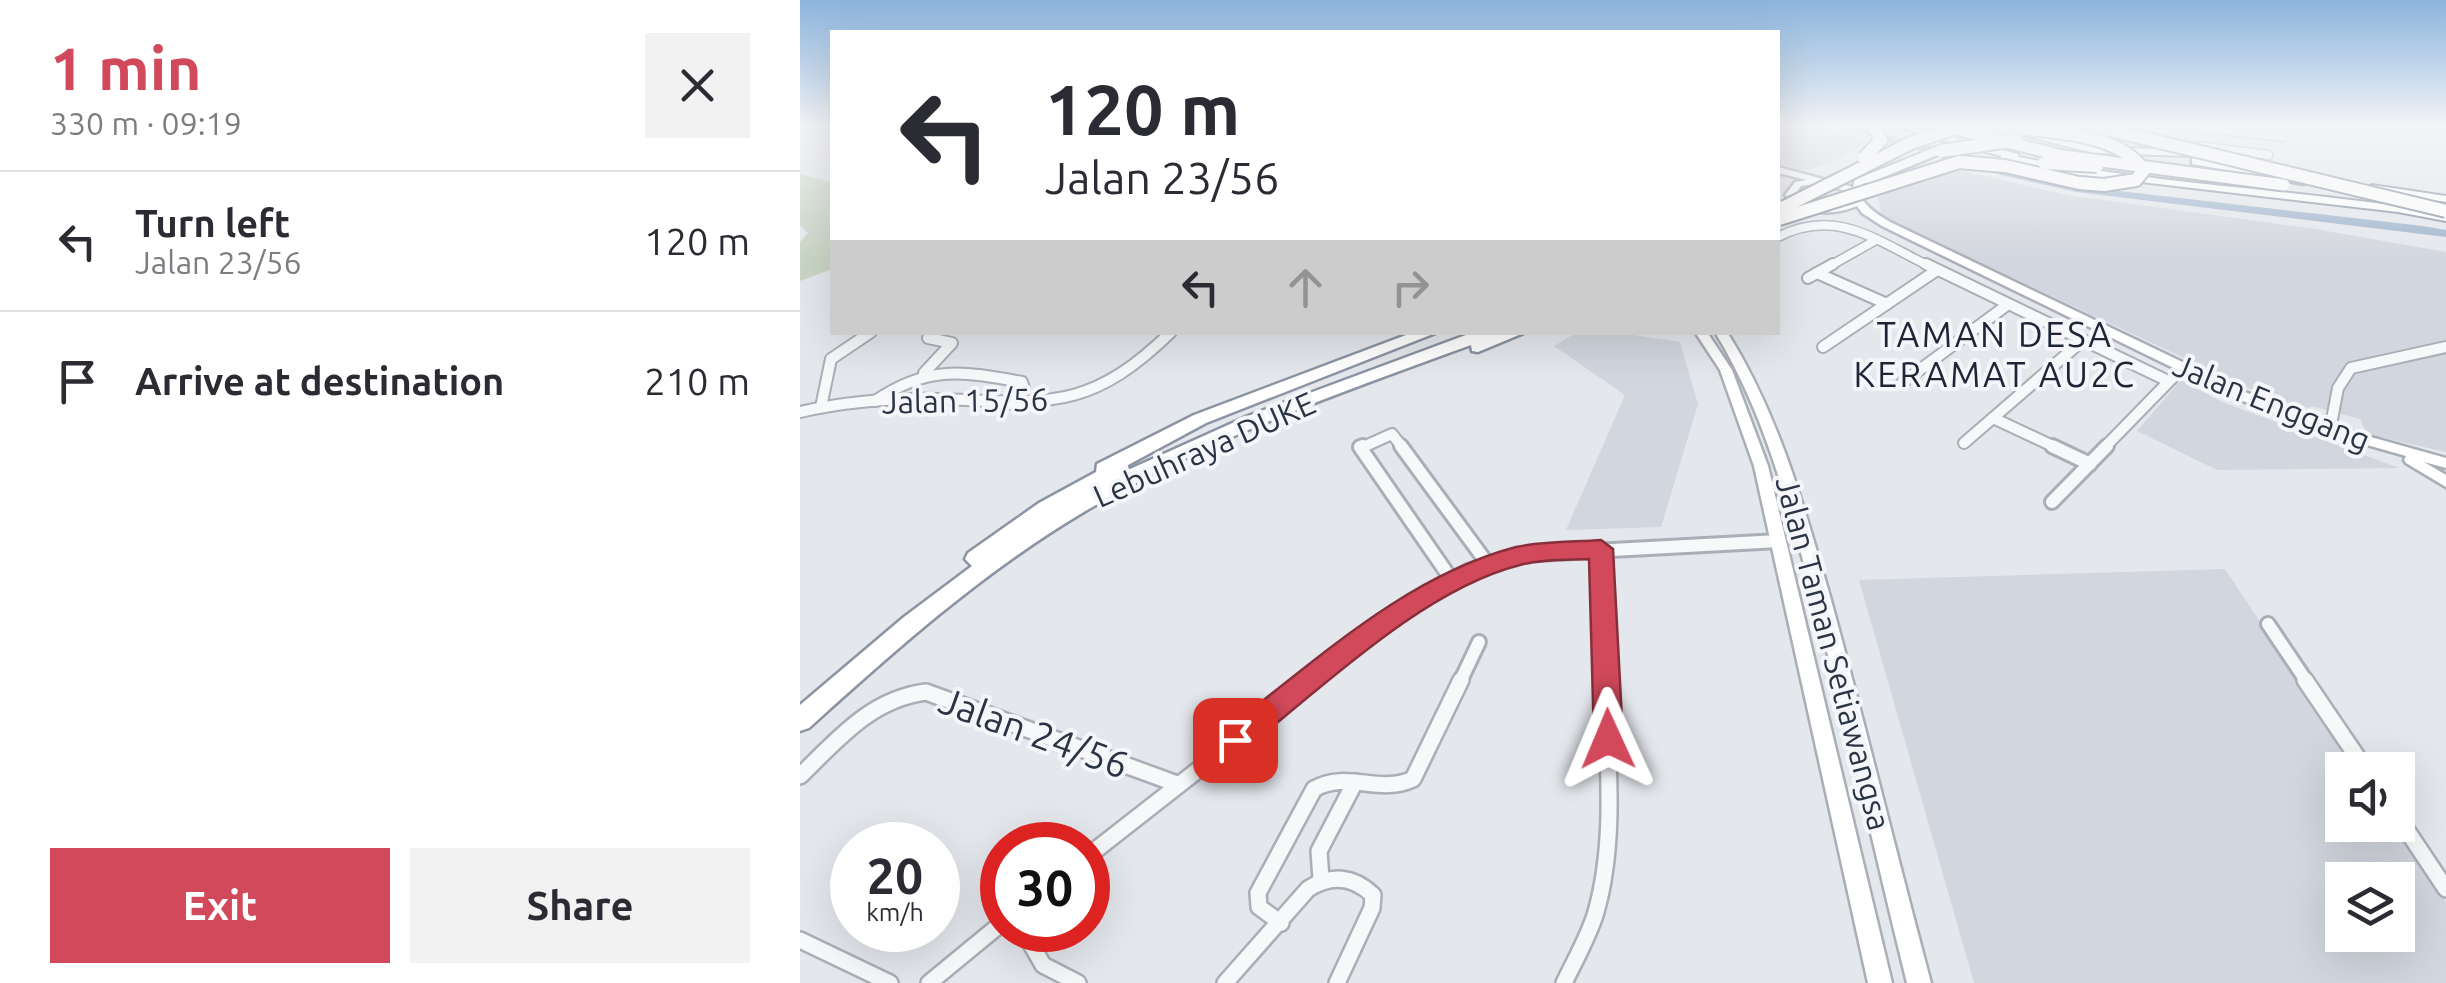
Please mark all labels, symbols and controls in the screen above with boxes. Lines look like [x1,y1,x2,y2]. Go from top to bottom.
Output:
button: close [645,33,750,138]
text: 1 min [50,34,202,101]
icon: left [880,70,1010,200]
text: 120 m [1045,70,1240,148]
text: 330 m · 09:19 [50,105,242,141]
text: Jalan 23/56 [1045,152,1279,203]
text: Turn left [135,202,290,244]
icon: left [50,214,105,269]
text: 120 m [644,220,750,262]
text: Jalan 23/56 [135,244,302,280]
icon: left [1173,260,1228,315]
icon: ahead [1278,260,1333,315]
icon: right [1383,260,1438,315]
district label: TAMAN DESA KERAMAT AU2C [1853,314,2137,394]
street label: Jalan Enggang [2168,346,2376,458]
icon: arrive [50,354,105,409]
text: Arrive at destination [135,360,504,402]
text: 210 m [644,360,750,402]
street label: Jalan 15/56 [881,381,1049,419]
street label: Lebuhraya DUKE [1088,384,1320,514]
street label: Jalan Taman Setiawangsa [1769,472,1899,834]
street label: Jalan 24/56 [934,678,1134,786]
position arrow [1556,687,1660,791]
pin [1193,698,1278,783]
icon: arrive [1208,713,1263,768]
map controls [2325,752,2415,952]
button: sound [2325,752,2415,842]
speed limit sign: 30 [980,822,1110,952]
text: 20 [867,847,923,903]
button: Exit [50,848,390,963]
button: Share [410,848,750,963]
button: layers [2325,862,2415,952]
text: km/h [866,898,924,926]

